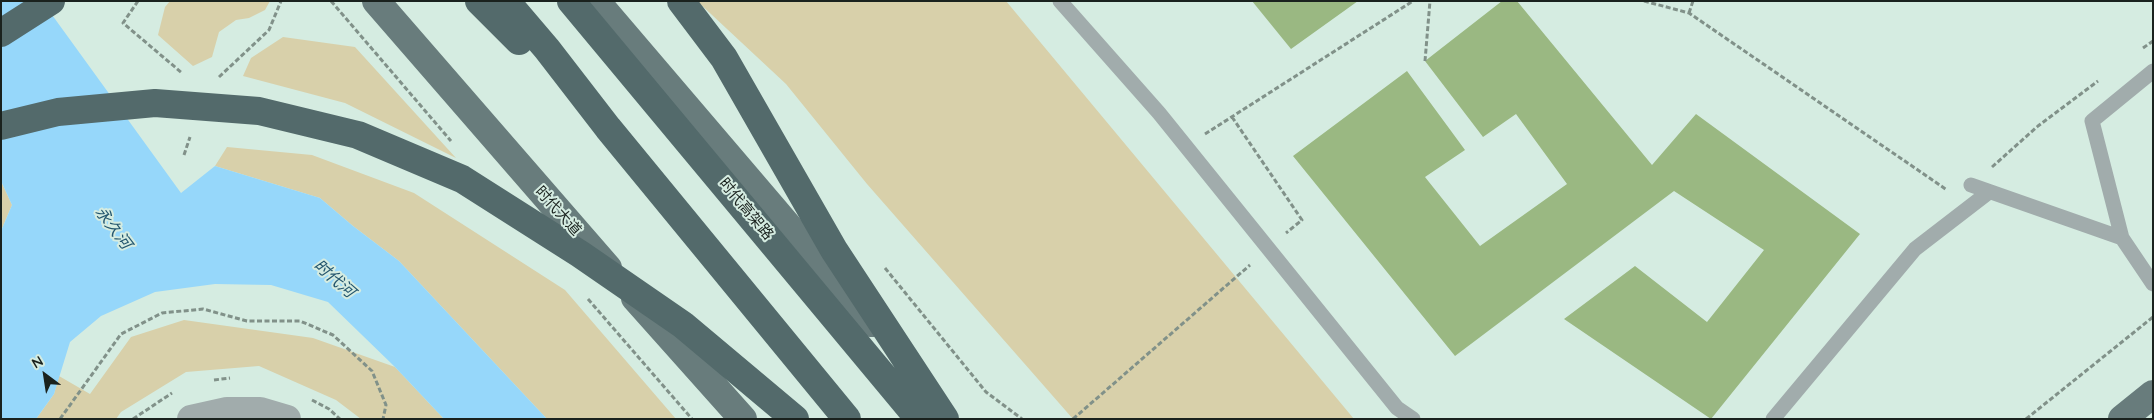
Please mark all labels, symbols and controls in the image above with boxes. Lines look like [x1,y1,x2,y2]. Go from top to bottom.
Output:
street label: 时代高架路 [715,174,777,244]
street label: 时代大道 [531,183,585,239]
water label: 永久河 [91,203,135,253]
water label: 时代河 [310,256,358,302]
north arrow [20,350,70,400]
text: N [28,352,46,373]

